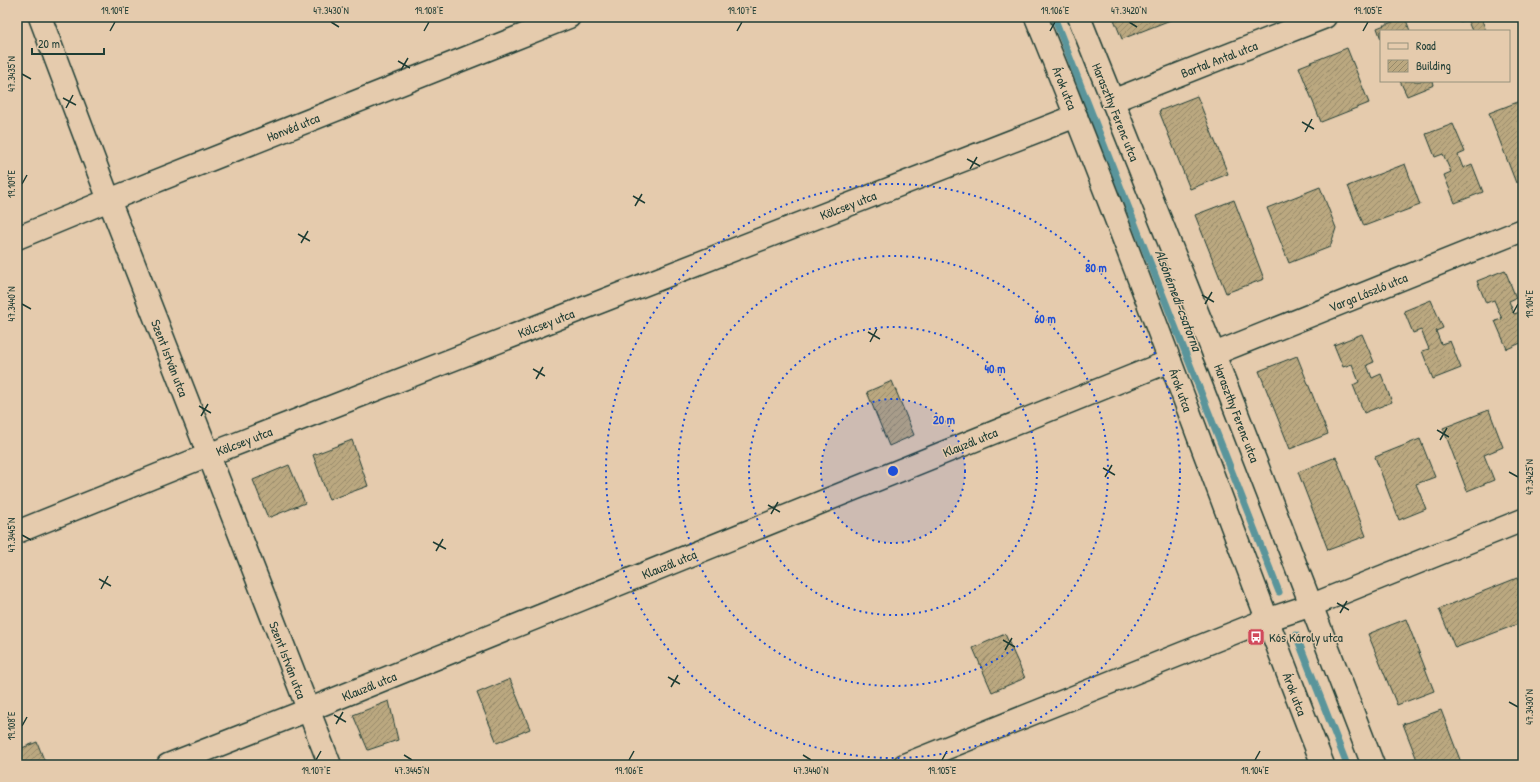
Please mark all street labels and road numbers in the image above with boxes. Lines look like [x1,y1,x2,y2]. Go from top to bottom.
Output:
street label: Bartal Antal utca [1178,36,1260,82]
street label: Haraszthy Ferenc utca [1088,60,1144,164]
street label: Árok utca [1048,64,1082,112]
street label: Honvéd utca [264,108,322,146]
street label: Kölcsey utca [817,186,879,224]
street label: Varga László utca [1326,268,1410,316]
street label: Kölcsey utca [515,304,577,342]
street label: Szent István utca [147,317,193,399]
street label: Haraszthy Ferenc utca [1210,361,1264,465]
street label: Árok utca [1165,366,1197,414]
street label: Kölcsey utca [213,422,275,460]
street label: Klauzál utca [940,423,1000,461]
street label: Klauzál utca [639,545,699,583]
street label: Szent István utca [265,619,311,701]
street label: Klauzál utca [339,667,399,705]
street label: Árok utca [1279,670,1311,718]

